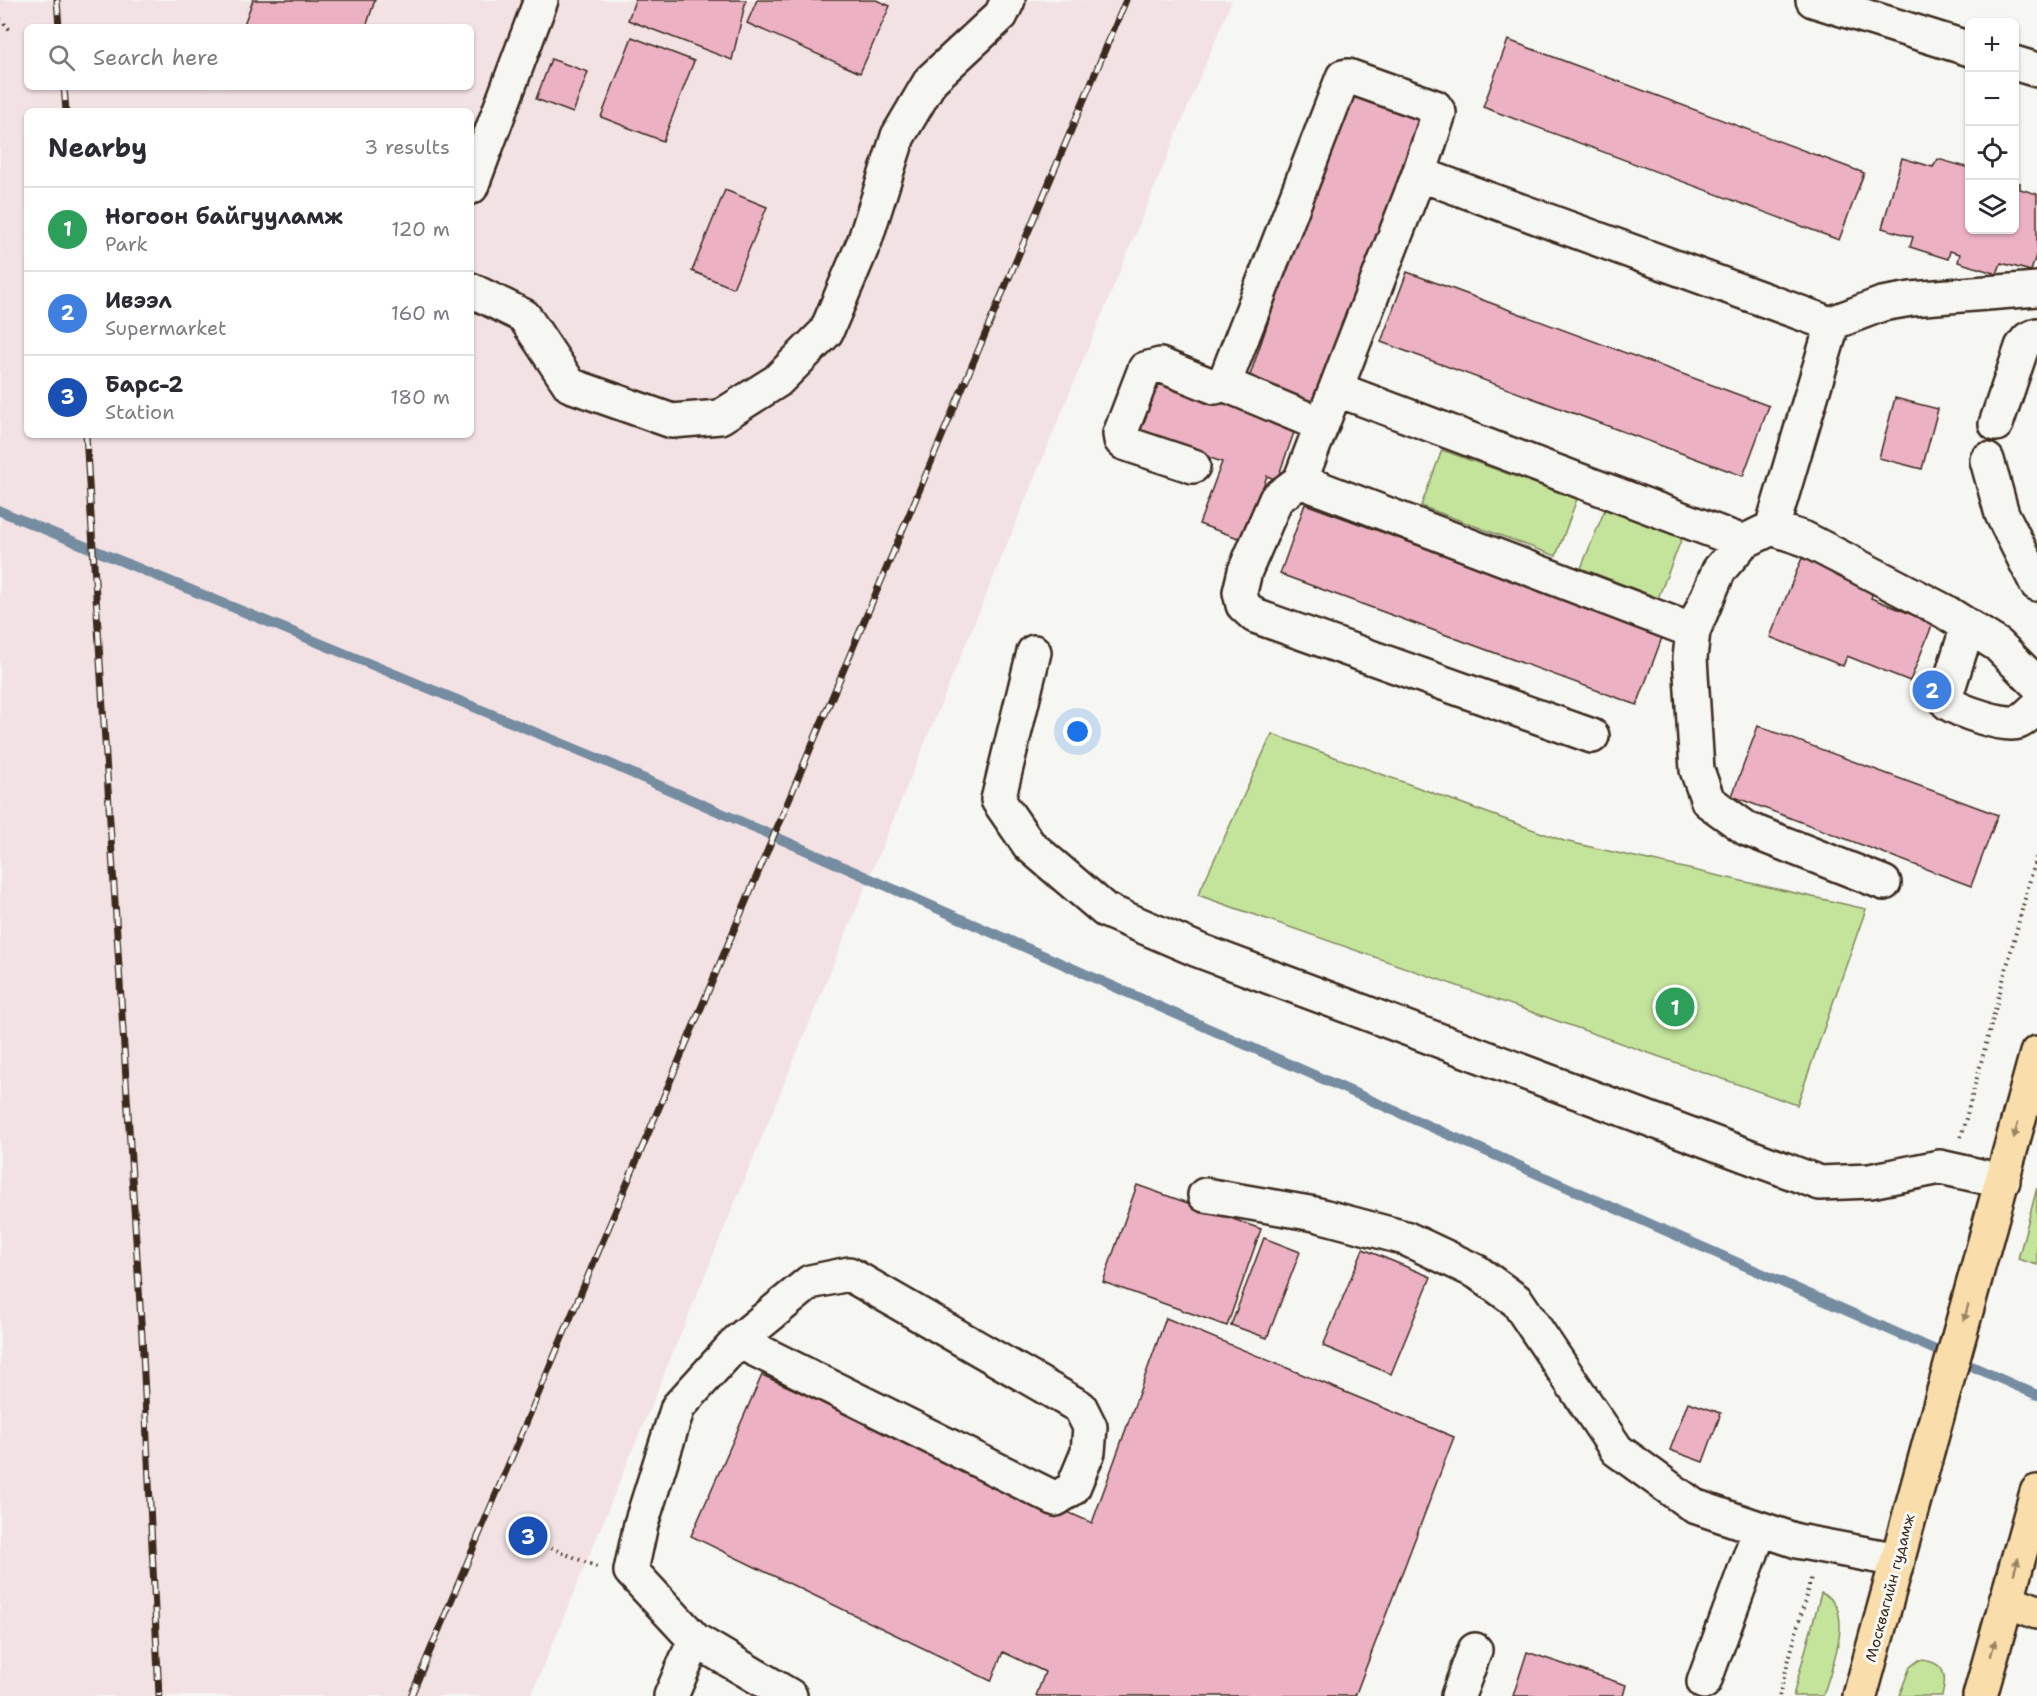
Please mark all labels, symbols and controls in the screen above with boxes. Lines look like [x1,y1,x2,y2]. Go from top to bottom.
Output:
map controls [1965,18,2019,234]
button: + [1965,18,2019,72]
search box [24,24,474,90]
icon: search [45,41,78,74]
text: Search here [93,43,219,72]
button: − [1965,72,2019,126]
button: locate [1965,126,2019,180]
text: Nearby [48,130,147,165]
text: 3 results [364,134,450,160]
button: layers [1965,180,2019,234]
text: Ногоон байгууламж [105,202,343,231]
text: 1 [63,216,72,242]
text: 120 m [391,216,450,242]
text: Park [105,231,148,257]
text: Ивээл [105,286,172,315]
text: 2 [61,300,75,326]
text: 160 m [391,300,450,326]
text: Supermarket [105,315,227,341]
text: Барс-2 [105,370,183,399]
text: 3 [61,384,75,410]
text: 180 m [390,384,450,410]
text: Station [105,399,174,425]
pin: 2 [1912,668,1952,712]
your location [1063,717,1092,746]
pin: 1 [1656,984,1694,1030]
one-way arrow [2011,1120,2021,1139]
one-way arrow [1961,1304,1970,1322]
street label: Москвагийн гудамж [1861,1511,1920,1664]
pin: 3 [508,1514,548,1558]
one-way arrow [2012,1557,2021,1575]
one-way arrow [1989,1639,1999,1657]

